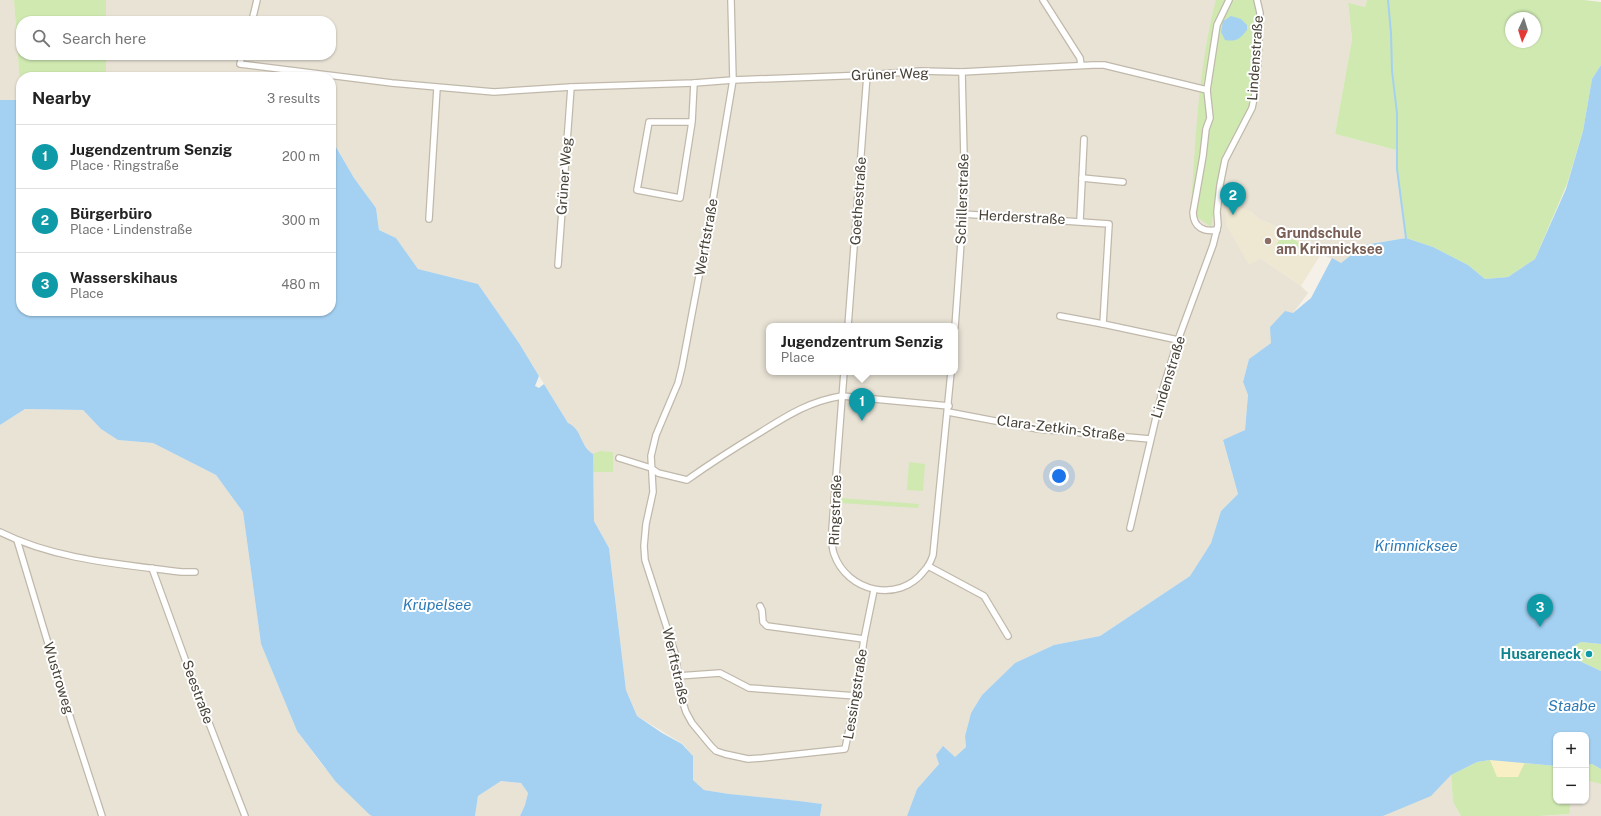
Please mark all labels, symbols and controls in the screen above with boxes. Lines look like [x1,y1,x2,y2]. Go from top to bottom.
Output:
north arrow [1505,12,1541,48]
street label: Lindenstraße [1244,15,1266,101]
search box [16,16,336,60]
icon: search [30,27,52,49]
text: Search here [62,30,146,47]
street label: Grüner Weg [851,65,929,83]
text: Nearby [32,88,91,108]
text: 3 results [267,91,320,106]
street label: Grüner Weg [553,136,575,215]
text: Jugendzentrum Senzig [70,141,232,158]
text: 1 [42,149,48,164]
text: 200 m [282,149,320,164]
street label: Schillerstraße [952,153,972,245]
street label: Goethestraße [847,156,869,246]
text: Place · Ringstraße [70,158,179,173]
pin: 2 [1220,182,1246,215]
street label: Werftstraße [691,197,721,277]
text: Bürgerbüro [70,205,152,222]
street label: Herderstraße [978,207,1066,227]
text: 2 [41,213,49,228]
text: 300 m [282,213,320,228]
text: Place · Lindenstraße [70,222,192,237]
place label: Grundschule am Krimnicksee [1276,225,1383,257]
marker: Grundschule am Krimnicksee [1263,236,1273,246]
text: Wasserskihaus [70,269,178,286]
text: 3 [41,277,49,292]
text: 480 m [281,277,320,292]
text: Place [70,286,104,301]
popup [766,323,958,375]
text: Jugendzentrum Senzig [781,333,943,350]
street label: Lindenstraße [1148,334,1188,420]
text: Place [781,350,815,365]
pin: 1 [849,388,875,421]
street label: Clara-Zetkin-Straße [996,412,1126,444]
your location [1049,466,1069,486]
street label: Ringstraße [826,474,844,546]
water label: Krimnicksee [1374,537,1458,554]
pin: 3 [1527,594,1553,627]
water label: Krüpelsee [403,596,471,613]
street label: Werftstraße [659,626,693,706]
street label: Wustroweg [40,640,78,716]
place label: Husareneck [1501,646,1581,662]
street label: Lessingstraße [840,648,870,740]
marker: Husareneck [1584,649,1594,659]
street label: Seestraße [179,658,217,726]
water label: Staabe [1548,697,1596,714]
map controls [1553,732,1589,804]
button: + [1553,732,1589,768]
button: − [1553,768,1589,804]

